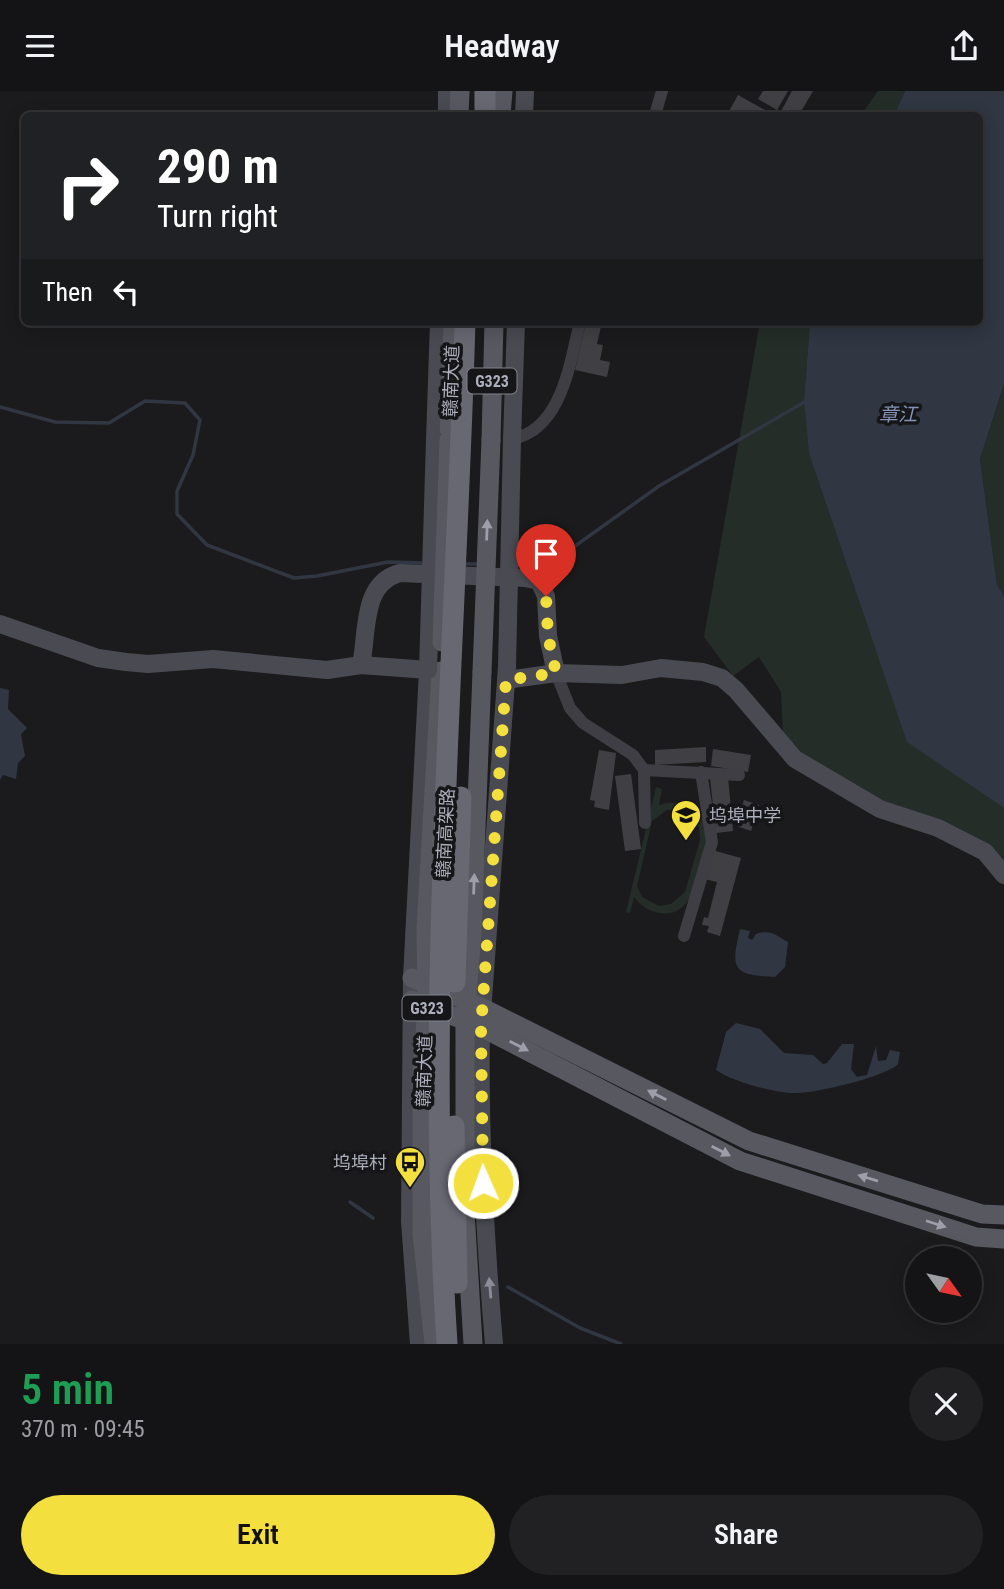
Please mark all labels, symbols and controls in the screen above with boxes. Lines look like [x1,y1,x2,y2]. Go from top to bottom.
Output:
icon: menu [21,27,59,65]
text: Headway [444,27,560,65]
icon: share [945,27,983,65]
text: 290 m [157,138,279,195]
icon: right [42,140,133,231]
text: Turn right [157,197,278,235]
icon: left [107,273,145,311]
text: Then [42,277,93,307]
street label: 赣南大道 [439,345,463,417]
road number: G323 [468,369,516,393]
water label: 章江 [879,403,919,426]
one-way arrow [482,519,493,541]
pin [516,524,576,596]
icon: arrive [527,535,565,573]
street label: 赣南高架路 [432,788,458,878]
school or university icon: 坞埠中学 [669,798,703,842]
place label: 坞埠中学 [709,805,781,826]
one-way arrow [469,873,480,895]
road number: G323 [402,995,452,1021]
street label: 赣南大道 [412,1035,436,1107]
one-way arrow [509,1041,529,1052]
one-way arrow [647,1090,667,1101]
bus stop icon: 坞埠村 [393,1145,427,1189]
one-way arrow [711,1145,731,1157]
position arrow [446,1146,520,1220]
place label: 坞埠村 [333,1152,387,1173]
one-way arrow [857,1173,878,1183]
one-way arrow [926,1219,947,1230]
north arrow [905,1246,982,1323]
map controls [905,1246,982,1323]
one-way arrow [484,1277,495,1299]
text: 5 min [21,1365,114,1414]
button: close [909,1367,983,1441]
text: 370 m · 09:45 [21,1416,145,1443]
button: Exit [21,1495,495,1575]
button: Share [509,1495,983,1575]

